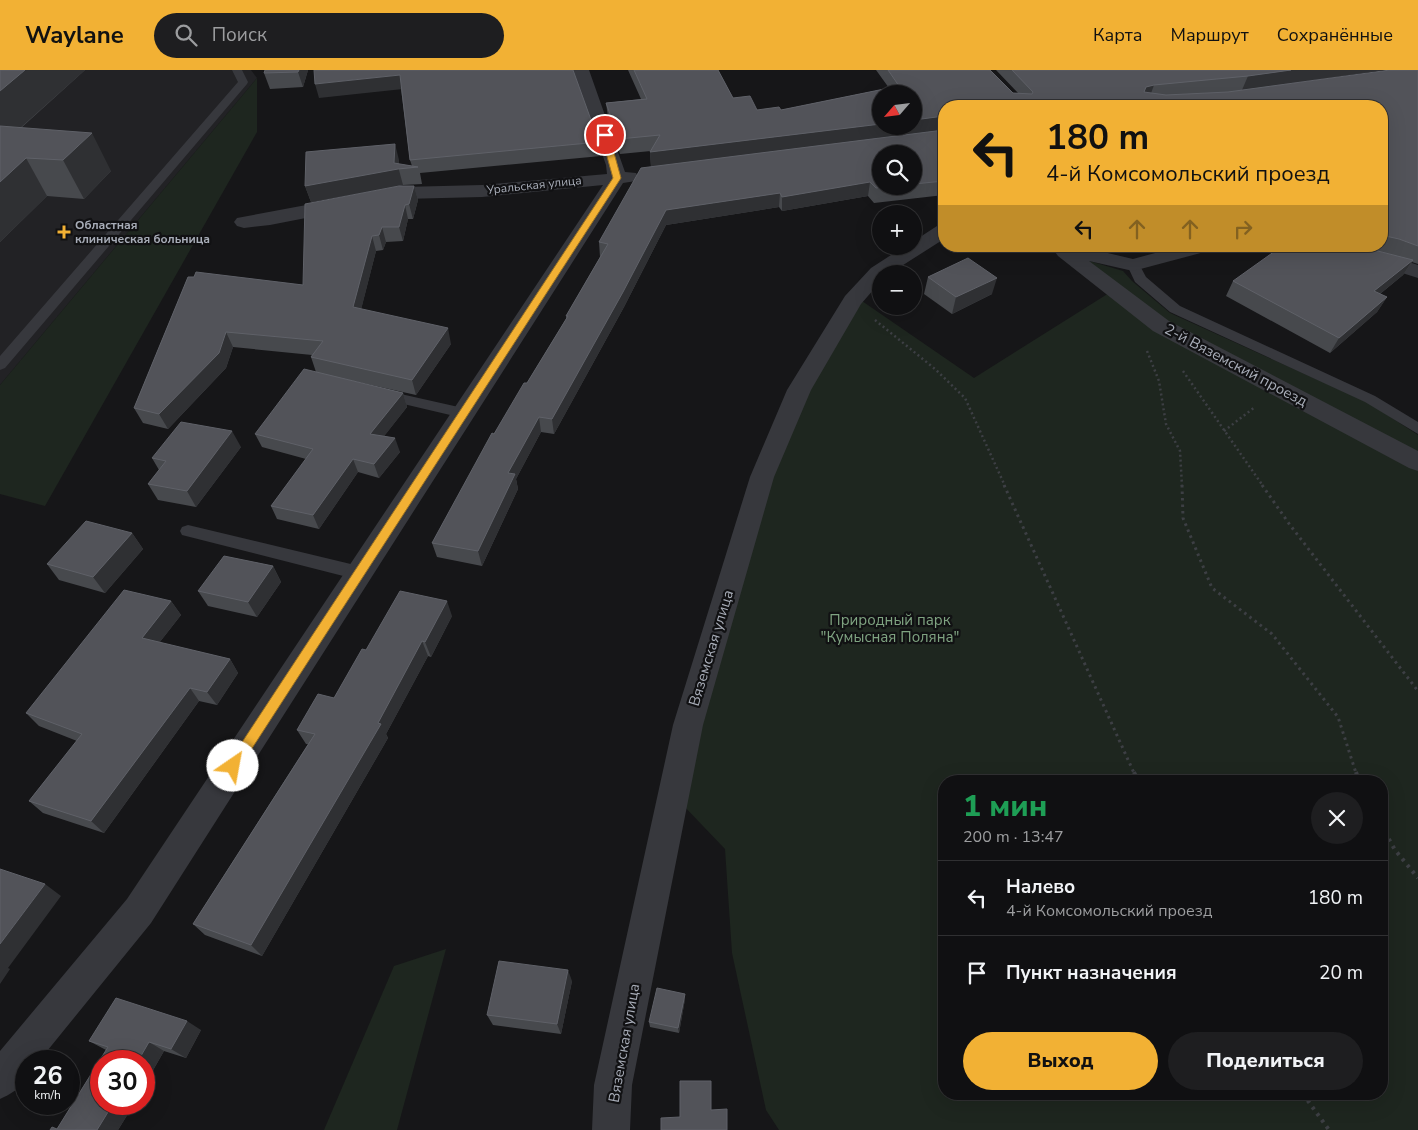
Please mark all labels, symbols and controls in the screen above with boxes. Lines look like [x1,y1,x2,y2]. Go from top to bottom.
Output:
search box [154,13,504,58]
text: Waylane [25,19,124,51]
icon: search [172,21,200,49]
text: Поиск [212,22,267,48]
text: Карта [1093,23,1143,47]
text: Маршрут [1171,23,1249,47]
text: Сохранённые [1277,23,1393,47]
north arrow [872,85,922,135]
map controls [872,85,922,315]
pin [584,114,626,156]
text: 180 m [1046,114,1149,161]
icon: left [963,120,1028,185]
icon: arrive [591,121,619,149]
button: search [872,145,922,195]
text: 4-й Комсомольский проезд [1046,159,1330,189]
street label: Уральская улица [485,172,582,198]
button: + [872,205,922,255]
icon: left [1070,215,1098,243]
icon: ahead [1123,215,1151,243]
icon: ahead [1176,215,1204,243]
icon: right [1229,215,1257,243]
place label: Областная клиническая больница [75,217,210,247]
marker: Областная клиническая больница [57,225,71,239]
button: − [872,265,922,315]
street label: 2-й Вяземский проезд [1161,319,1311,411]
street label: Вяземская улица [684,587,738,709]
park label: Природный парк "Кумысная Поляна" [821,610,959,647]
position arrow [206,739,258,791]
text: 1 мин [963,786,1047,827]
button: close [1311,792,1363,844]
text: 200 m · 13:47 [963,826,1064,848]
text: Налево [1006,874,1075,900]
icon: left [963,884,991,912]
text: 180 m [1308,885,1363,911]
text: 4-й Комсомольский проезд [1006,900,1212,922]
icon: arrive [963,959,991,987]
text: Пункт назначения [1006,960,1177,986]
text: 20 m [1319,960,1363,986]
street label: Вяземская улица [604,982,644,1104]
button: Выход [963,1032,1158,1090]
button: Поделиться [1168,1032,1363,1090]
speed limit sign: 30 [90,1050,155,1115]
text: 26 [32,1059,63,1093]
text: km/h [34,1087,61,1103]

